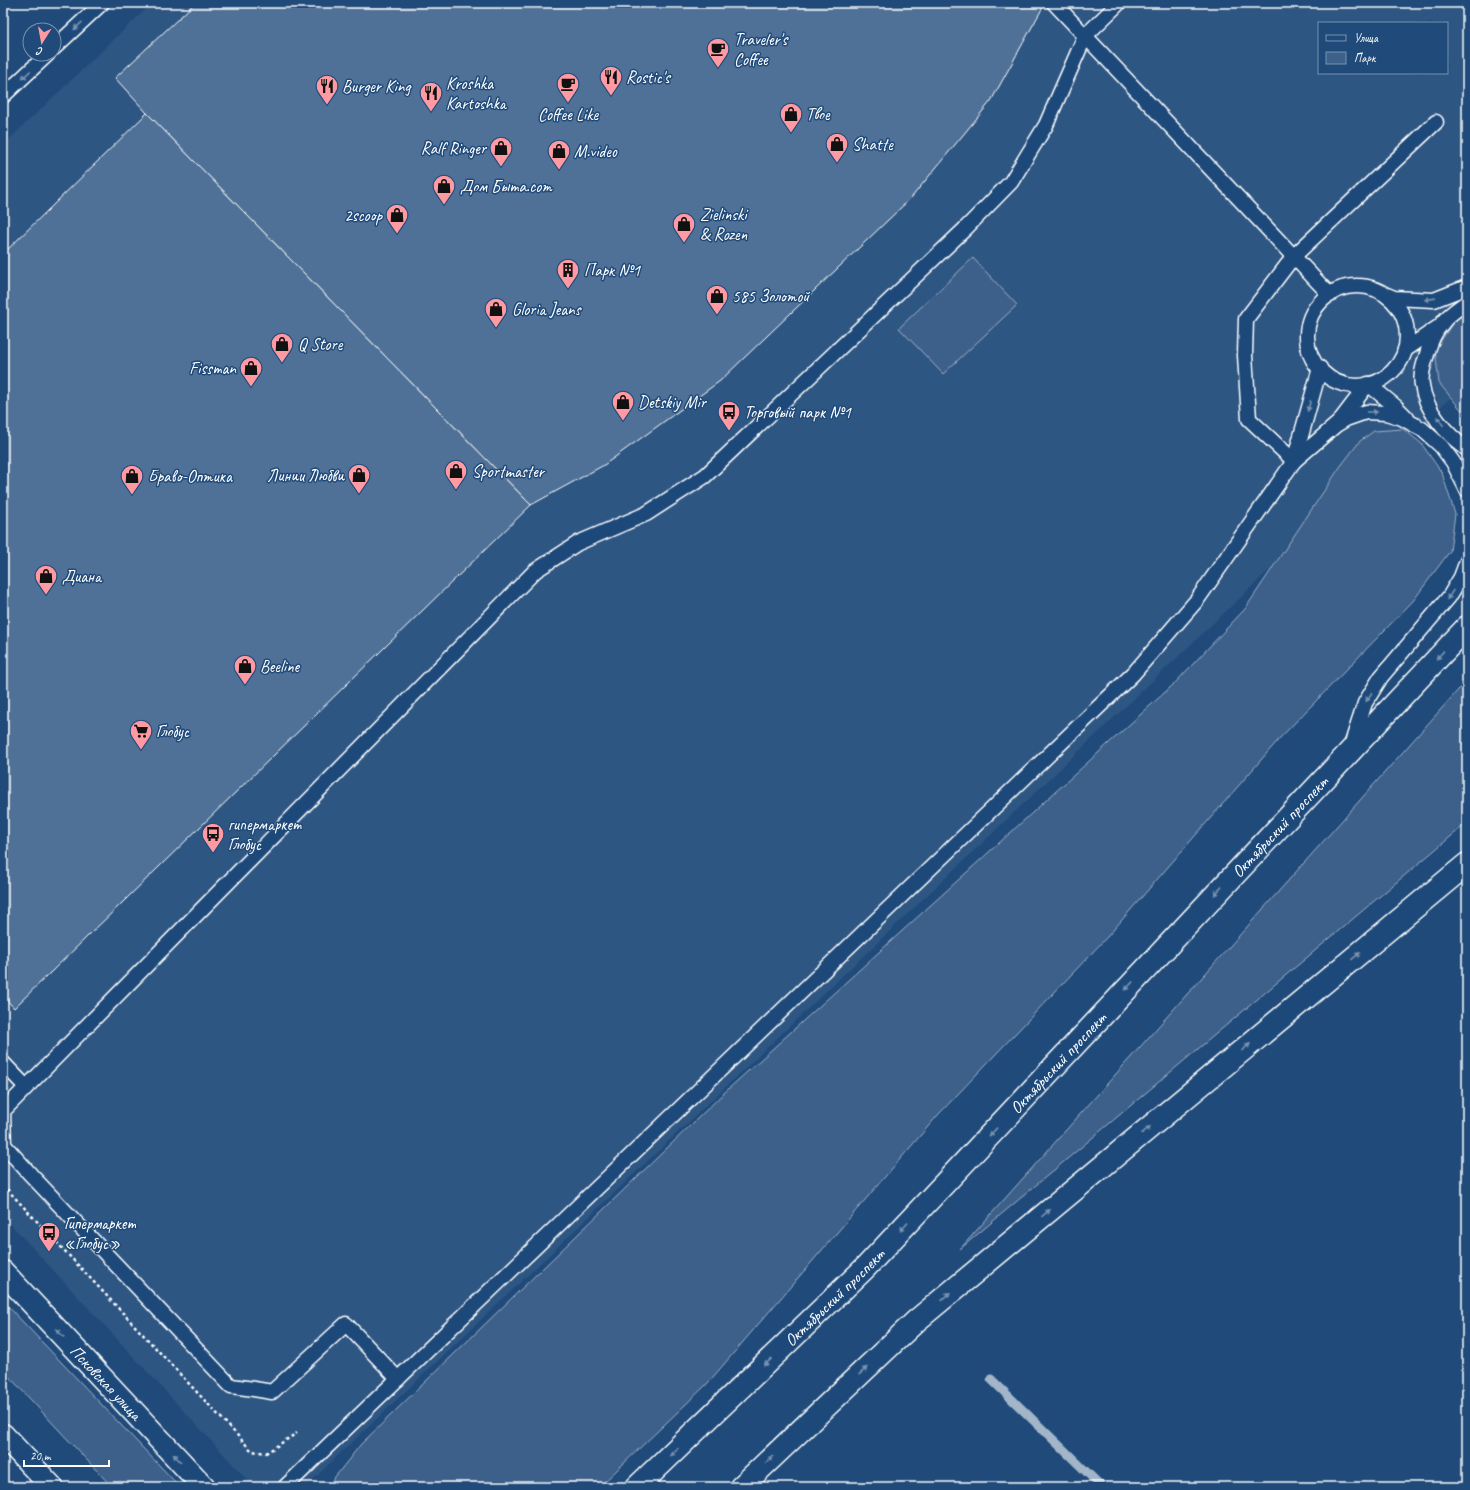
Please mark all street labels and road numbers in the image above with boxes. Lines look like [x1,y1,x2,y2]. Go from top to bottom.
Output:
street label: Октябрьский проспект [1227,771,1333,882]
street label: Октябрьский проспект [1005,1007,1112,1118]
street label: Октябрьский проспект [780,1243,890,1351]
street label: Псковская улица [65,1341,147,1426]

